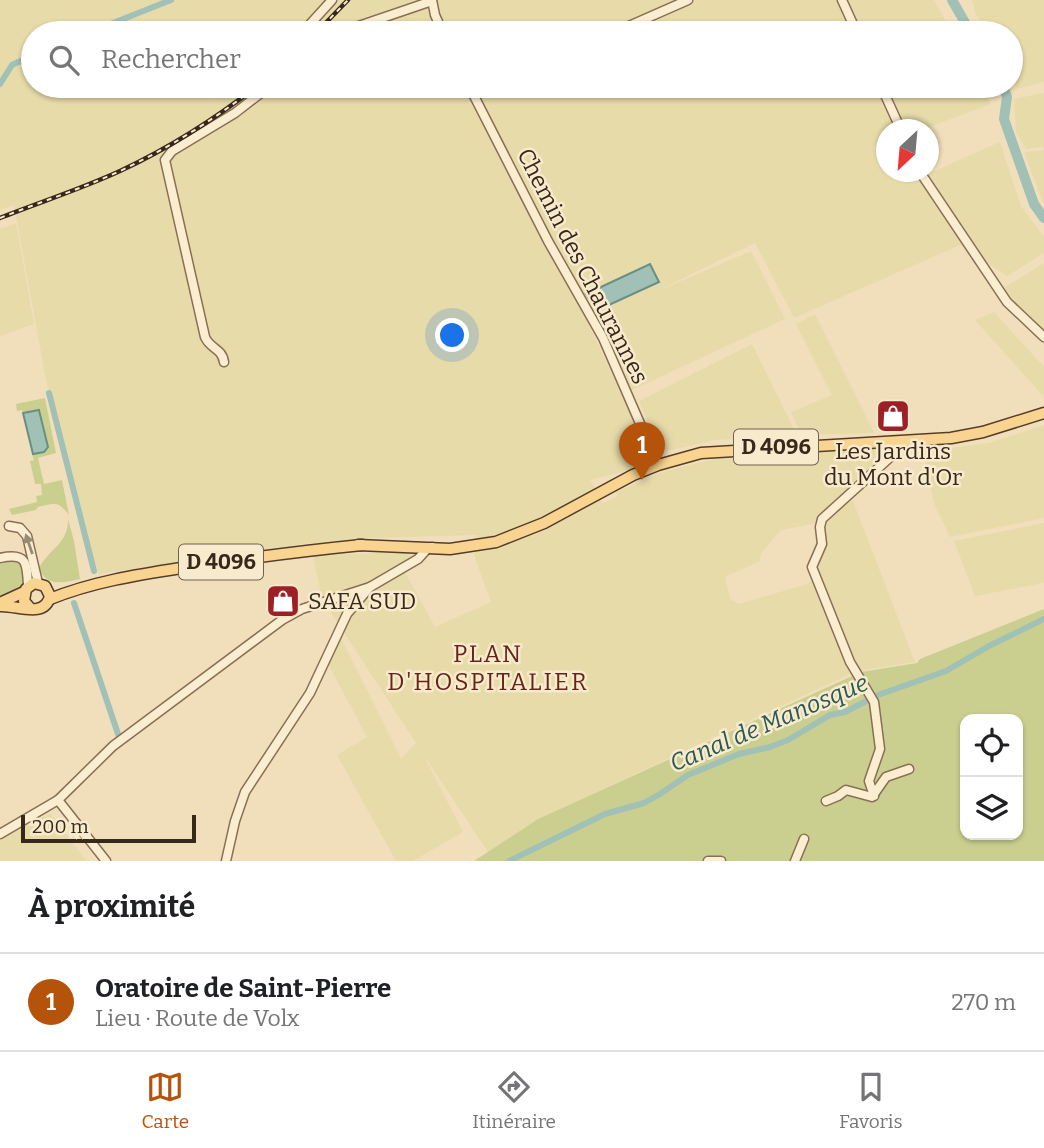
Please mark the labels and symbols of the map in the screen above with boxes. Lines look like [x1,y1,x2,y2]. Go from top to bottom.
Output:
north arrow [876,119,939,182]
street label: Chemin des Chaurannes [511,143,655,389]
your location [435,318,469,352]
shop icon: Les Jardins du Mont d'Or [874,397,912,435]
pin: 1 [619,422,665,480]
road number: D 4096 [734,430,818,464]
place label: Les Jardins du Mont d'Or [824,437,962,491]
one-way arrow [23,534,34,555]
road number: D 4096 [179,544,263,580]
shop icon: SAFA SUD [264,582,302,620]
place label: SAFA SUD [308,587,416,615]
district label: PLAN D'HOSPITALIER [387,640,589,696]
water label: Canal de Manosque [666,669,872,777]
scale bar [21,812,196,844]

